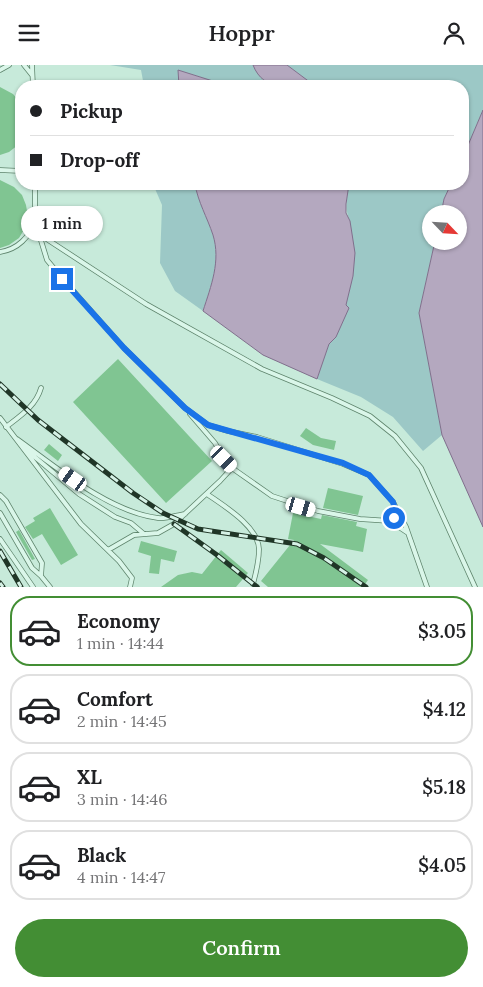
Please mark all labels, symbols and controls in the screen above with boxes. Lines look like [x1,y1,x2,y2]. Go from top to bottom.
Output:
icon: menu [15,19,43,47]
text: Hoppr [208,19,275,47]
icon: person [440,19,468,47]
text: Pickup [60,99,123,123]
text: Drop-off [60,148,139,172]
north arrow [422,205,468,250]
map controls [422,205,467,250]
callout: 1 min [21,207,103,241]
text: 1 min [42,213,82,233]
route end [51,268,73,290]
car [208,443,239,475]
car [56,464,89,494]
car [284,496,317,518]
route start [383,507,405,529]
icon: car [17,609,62,654]
text: Economy [77,609,160,633]
text: $3.05 [418,619,466,643]
text: 1 min · 14:44 [77,633,164,653]
icon: car [17,687,62,732]
text: Comfort [77,687,153,711]
text: $4.12 [423,697,466,721]
text: 2 min · 14:45 [77,711,167,731]
icon: car [17,765,62,810]
text: XL [77,765,102,789]
text: $5.18 [422,775,466,799]
text: 3 min · 14:46 [77,789,167,809]
icon: car [17,843,62,888]
text: Black [77,843,126,867]
text: $4.05 [418,853,466,877]
text: 4 min · 14:47 [77,867,165,887]
button: Confirm [15,919,468,977]

